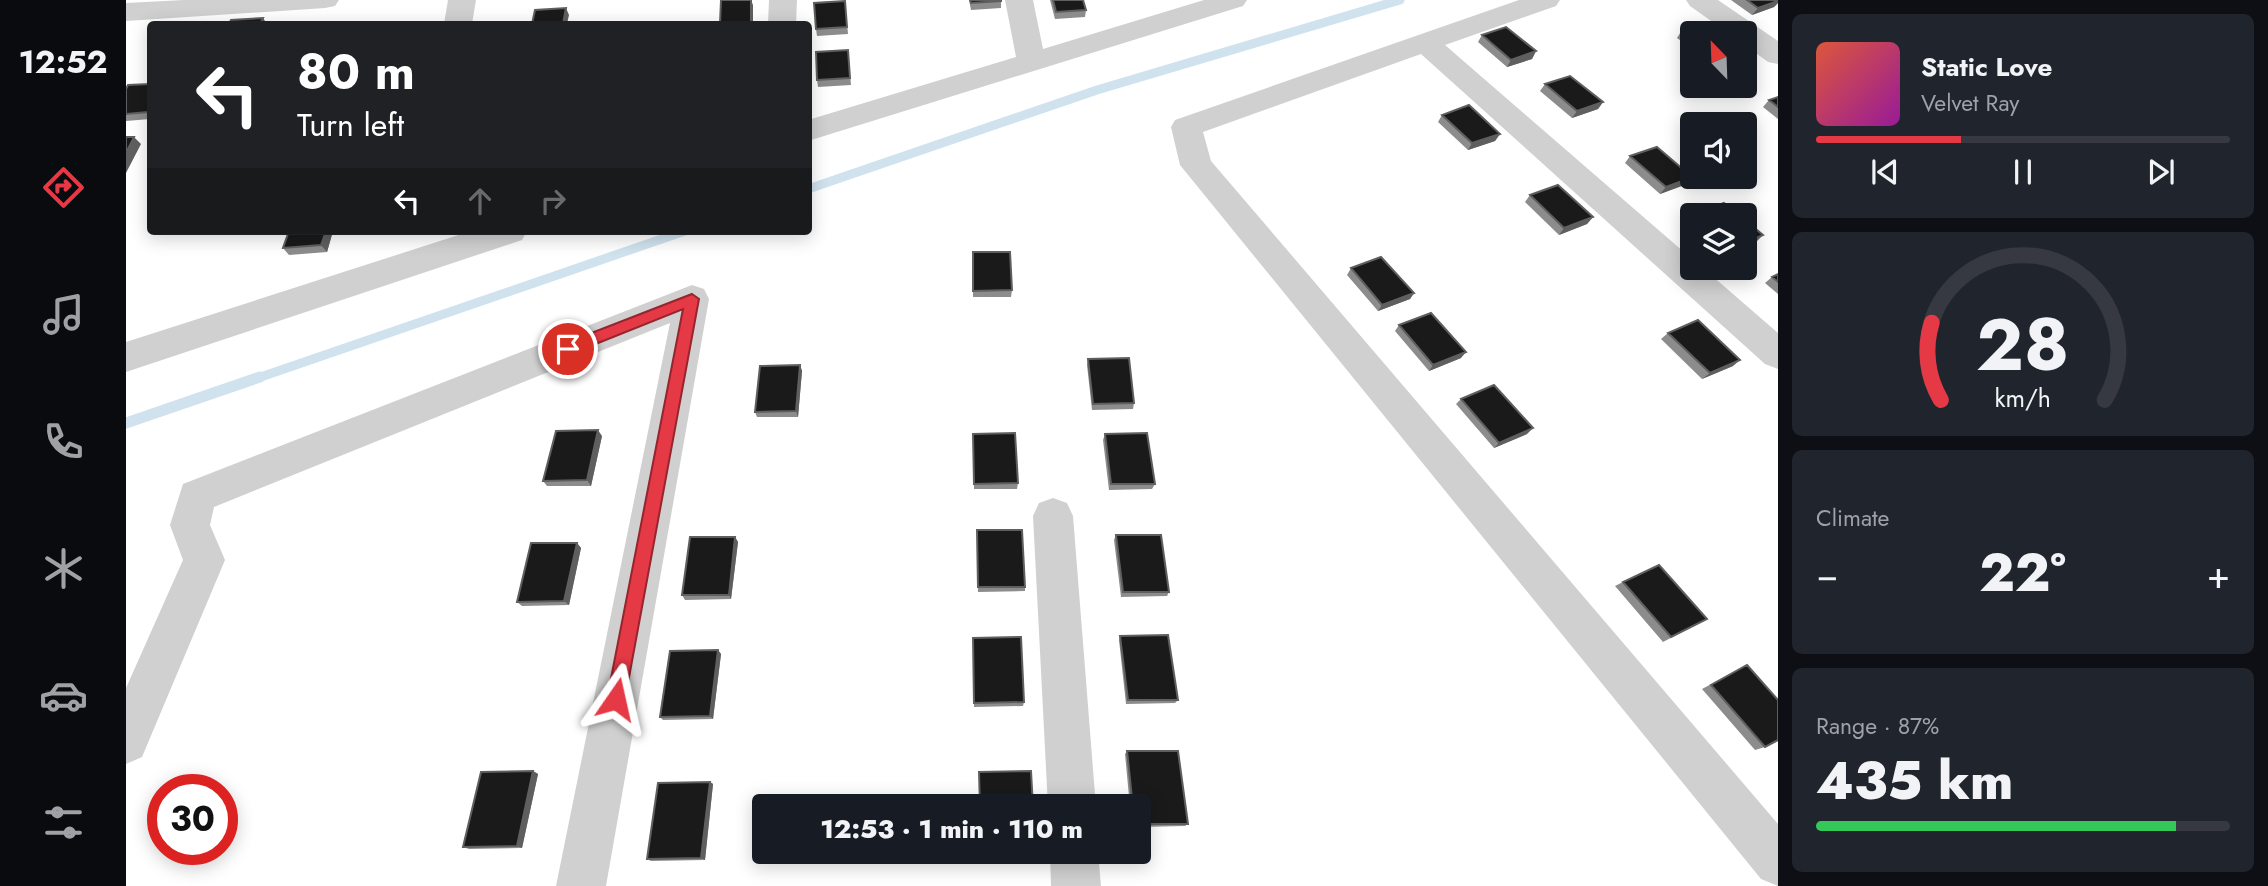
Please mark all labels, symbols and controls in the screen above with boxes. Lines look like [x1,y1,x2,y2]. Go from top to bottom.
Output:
north arrow [1680,21,1757,98]
map controls [1680,21,1757,280]
text: 80 m [297,37,415,107]
text: 12:52 [18,39,108,85]
text: Static Love [1921,48,2053,86]
icon: left [182,49,273,140]
text: Velvet Ray [1921,86,2019,120]
text: Turn left [297,102,404,148]
button: sound [1680,112,1757,189]
icon: previous [1866,153,1904,191]
icon: pause [2004,153,2042,191]
icon: next [2142,153,2180,191]
icon: directions [39,163,88,212]
icon: left [388,182,426,220]
icon: ahead [461,182,499,220]
icon: right [534,182,572,220]
button: layers [1680,203,1757,280]
icon: music [39,290,88,339]
text: 28 [1976,292,2070,397]
pin [538,319,598,379]
icon: arrive [549,330,587,368]
text: km/h [1995,380,2051,416]
icon: phone [39,417,88,466]
text: Climate [1816,501,1889,535]
text: 22° [1979,535,2066,611]
icon: climate [39,544,88,593]
text: − [1816,547,1838,602]
text: + [2207,547,2230,602]
position arrow [579,662,653,736]
icon: car [39,671,88,720]
text: Range · 87% [1816,709,1939,743]
text: 435 km [1816,743,2013,819]
speed limit sign: 30 [147,774,238,865]
icon: filters [39,798,88,847]
text: 12:53 · 1 min · 110 m [820,810,1083,848]

